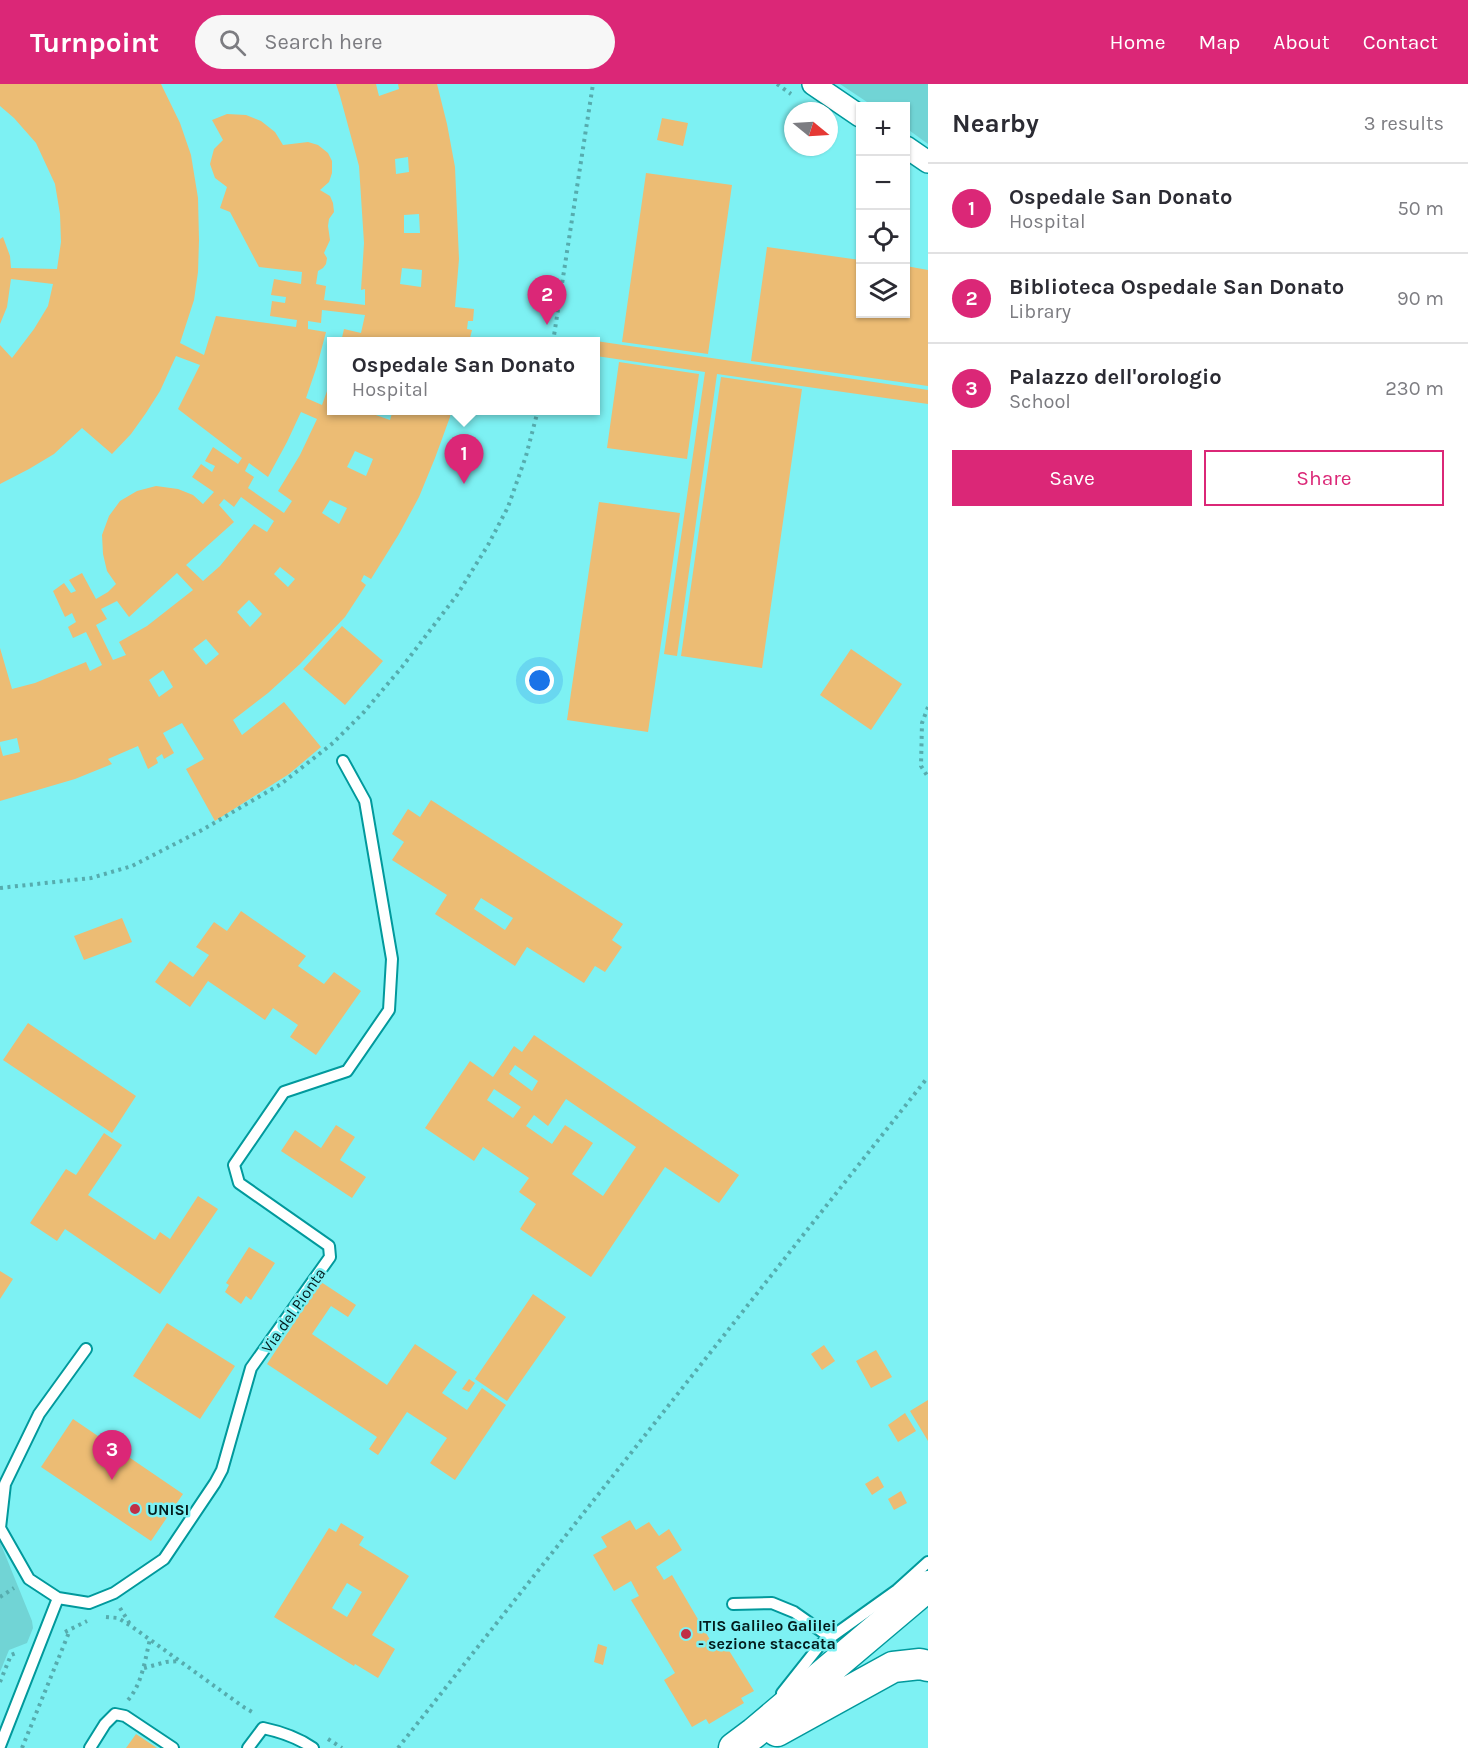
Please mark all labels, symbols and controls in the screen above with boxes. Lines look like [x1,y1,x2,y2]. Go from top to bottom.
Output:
search box [195,15,615,69]
text: Turnpoint [30,26,159,59]
icon: search [216,26,249,59]
text: Search here [264,29,383,55]
text: Home [1110,30,1166,54]
text: Map [1199,30,1240,54]
text: About [1273,30,1330,54]
text: Contact [1363,30,1438,54]
north arrow [784,102,838,156]
map controls [856,102,910,318]
button: + [856,102,910,156]
text: Nearby [952,108,1039,139]
text: 3 results [1364,112,1444,135]
button: − [856,156,910,210]
text: Ospedale San Donato [1009,184,1232,210]
text: 1 [968,197,975,220]
text: 50 m [1397,197,1444,220]
button: locate [856,210,910,264]
text: Hospital [1009,210,1086,233]
button: layers [856,264,910,318]
text: Biblioteca Ospedale San Donato [1009,274,1344,300]
pin: 2 [528,276,566,325]
text: 2 [965,287,978,310]
text: 90 m [1397,287,1444,310]
text: Library [1009,300,1071,323]
popup [327,337,600,415]
text: Ospedale San Donato [352,352,575,378]
text: Palazzo dell'orologio [1009,364,1222,390]
text: 3 [965,377,978,400]
text: 230 m [1385,377,1444,400]
text: Hospital [352,378,428,401]
text: School [1009,390,1071,413]
pin: 1 [444,434,484,484]
button: Save [952,450,1192,506]
button: Share [1204,450,1444,506]
your location [525,666,554,695]
street label: Via del Pionta [257,1264,330,1356]
pin: 3 [92,1430,132,1480]
place label: UNISI [147,1500,189,1519]
marker: UNISI [128,1502,142,1516]
place label: ITIS Galileo Galilei - sezione staccata [698,1616,836,1653]
marker: ITIS Galileo Galilei - sezione staccata [679,1627,693,1641]

